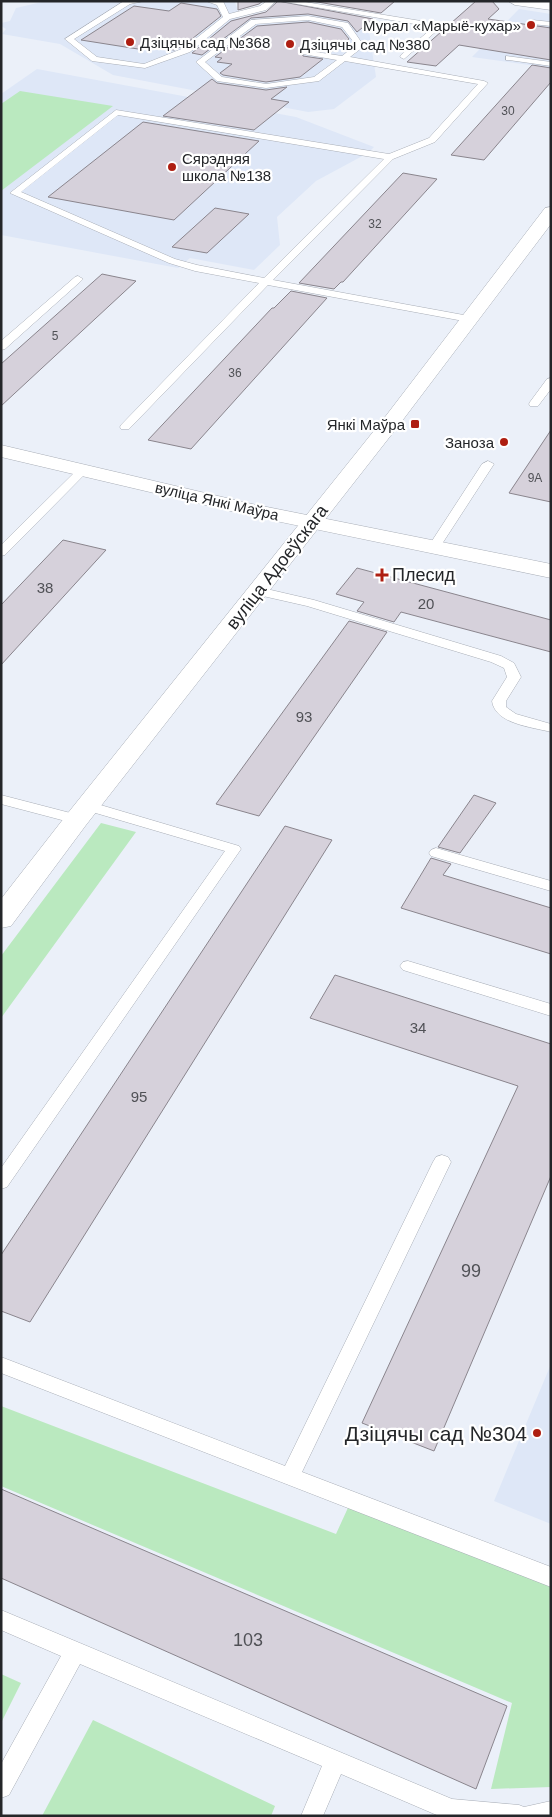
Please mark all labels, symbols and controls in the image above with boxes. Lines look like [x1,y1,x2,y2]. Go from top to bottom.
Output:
place label: Мурал «Марыё-кухар» [363,17,521,34]
marker: Мурал «Марыё-кухар» [525,19,537,31]
place label: Дзіцячы сад №368 [140,34,270,51]
marker: Дзіцячы сад №368 [124,36,136,48]
place label: Дзіцячы сад №380 [300,36,430,53]
marker: Дзіцячы сад №380 [284,38,296,50]
house number: 30 [501,104,515,118]
place label: Сярэдняя школа №138 [182,150,271,184]
marker: Сярэдняя школа №138 [166,161,178,173]
house number: 32 [368,217,382,231]
house number: 5 [52,329,59,343]
house number: 36 [228,366,242,380]
place label: Янкі Маўра [327,416,406,433]
marker: Янкі Маўра [409,418,421,430]
place label: Заноза [445,434,495,451]
marker: Заноза [498,436,510,448]
house number: 9А [528,471,542,485]
street label: вуліца Янкі Маўра [154,479,281,524]
street label: вуліца Адоеўскага [222,500,332,633]
place label: Плесид [392,565,456,585]
marker: Плесид [376,569,388,581]
house number: 38 [37,579,53,596]
house number: 20 [418,595,434,612]
house number: 93 [296,708,312,725]
house number: 34 [410,1019,426,1036]
house number: 95 [131,1088,147,1105]
house number: 99 [461,1261,481,1281]
place label: Дзіцячы сад №304 [345,1422,527,1445]
marker: Дзіцячы сад №304 [531,1427,543,1439]
house number: 103 [233,1630,263,1650]

